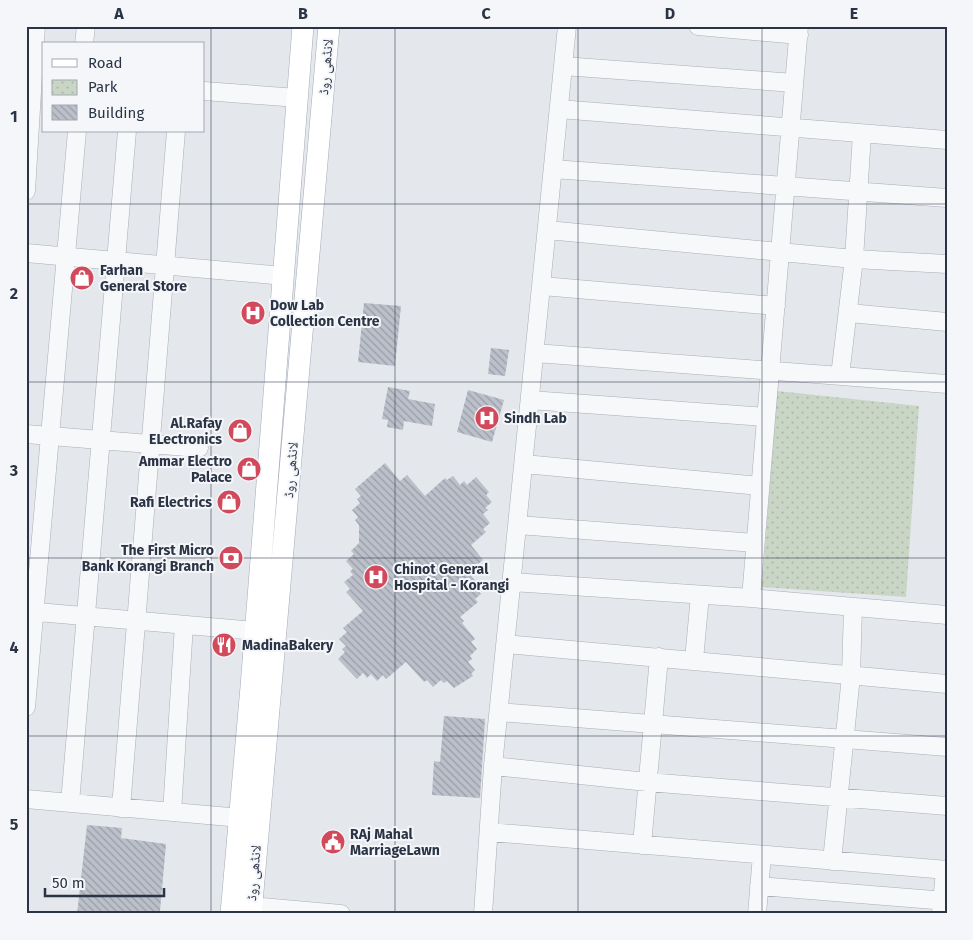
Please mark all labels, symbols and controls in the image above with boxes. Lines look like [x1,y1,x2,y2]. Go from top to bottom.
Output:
text: A [113,4,124,23]
text: B [298,4,308,23]
text: C [481,4,491,23]
text: D [665,4,675,23]
text: E [850,4,858,23]
street label: لانڈھی روڈ [315,38,337,96]
legend [42,42,205,132]
text: Road [88,54,123,72]
text: Park [88,78,118,96]
text: Building [88,104,144,122]
text: 1 [10,107,18,126]
place label: Farhan General Store [100,262,187,295]
shop icon: Farhan General Store [69,265,95,291]
text: 2 [10,284,18,303]
place label: Dow Lab Collection Centre [270,297,380,330]
hospital icon: Dow Lab Collection Centre [240,300,266,326]
hospital icon: Sindh Lab [474,405,500,431]
place label: Sindh Lab [504,410,567,427]
place label: Al.Rafay ELectronics [149,415,223,448]
shop icon: Al.Rafay ELectronics [227,418,253,444]
street label: لانڈھی روڈ [280,441,302,499]
place label: Ammar Electro Palace [138,453,232,486]
shop icon: Ammar Electro Palace [236,456,262,482]
text: 3 [9,461,18,480]
shop icon: Rafi Electrics [216,489,242,515]
place label: Rafi Electrics [130,494,212,511]
place label: The First Micro Bank Korangi Branch [82,542,214,575]
bank icon: The First Micro Bank Korangi Branch [218,545,244,571]
place label: Chinot General Hospital - Korangi [394,561,509,594]
hospital icon: Chinot General Hospital - Korangi [363,564,389,590]
restaurant icon: MadinaBakery [211,632,237,658]
place label: MadinaBakery [242,637,334,654]
text: 4 [9,638,19,657]
text: 5 [10,815,19,834]
place label: RAj Mahal MarriageLawn [350,826,440,859]
public building icon: RAj Mahal MarriageLawn [320,829,346,855]
street label: لانڈھی روڈ [243,844,265,902]
scale bar [45,865,164,897]
text: 50 m [52,874,85,892]

